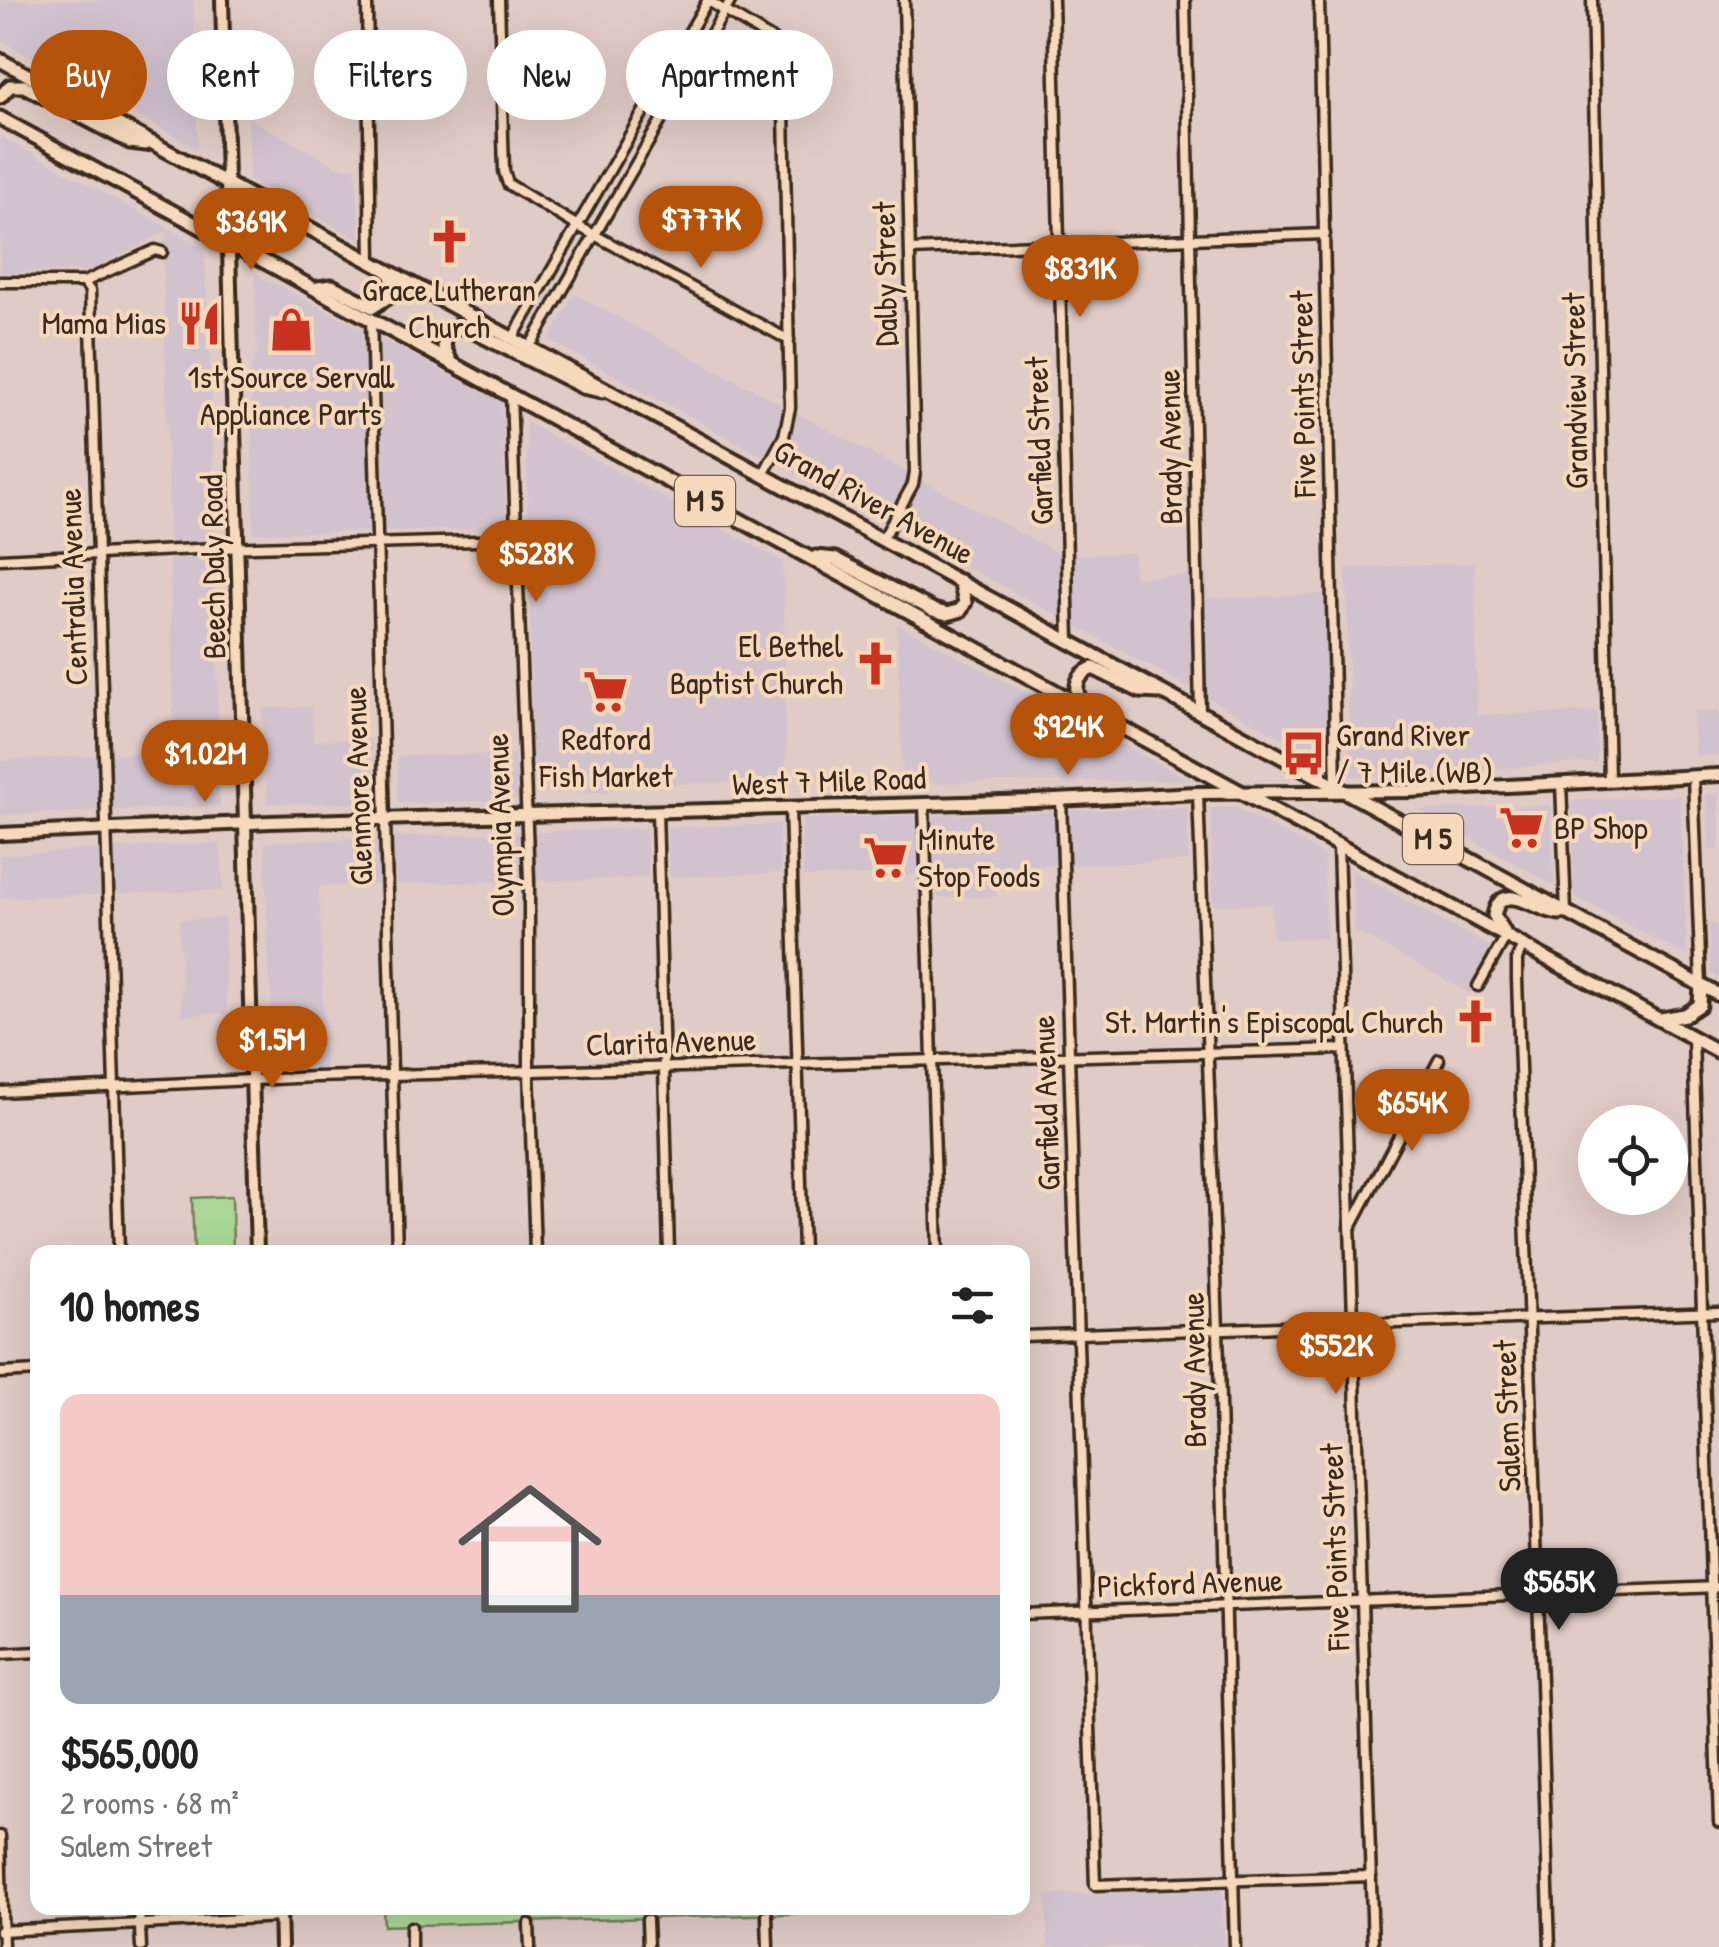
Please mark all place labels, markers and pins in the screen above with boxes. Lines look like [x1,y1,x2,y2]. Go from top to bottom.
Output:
pin: $777K [631,186,771,271]
pin: $369K [181,188,321,273]
church icon: Grace Lutheran Church [425,218,473,266]
pin: $831K [1010,235,1150,320]
place label: Grace Lutheran Church [362,268,536,348]
restaurant icon: Mama Mias [175,299,223,347]
place label: Mama Mias [42,301,166,344]
shop icon: 1st Source Servall Appliance Parts [267,305,315,353]
place label: 1st Source Servall Appliance Parts [188,355,394,435]
pin: $528K [466,520,606,605]
place label: El Bethel Baptist Church [670,624,843,704]
church icon: El Bethel Baptist Church [852,640,900,688]
supermarket icon: Redford Fish Market [582,667,630,715]
pin: $924K [998,693,1138,778]
place label: Grand River / 7 Mile (WB) [1336,713,1493,793]
place label: Redford Fish Market [538,717,674,797]
pin: $1.02M [124,720,286,805]
bus stop icon: Grand River / 7 Mile (WB) [1279,729,1327,777]
supermarket icon: BP Shop [1497,804,1545,852]
place label: BP Shop [1554,806,1648,849]
place label: Minute Stop Foods [918,817,1040,897]
supermarket icon: Minute Stop Foods [861,833,909,881]
church icon: St. Martin's Episcopal Church [1452,998,1500,1046]
place label: St. Martin's Episcopal Church [1105,1000,1443,1043]
pin: $1.5M [202,1006,342,1091]
pin: $654K [1342,1069,1482,1154]
pin: $552K [1266,1312,1406,1397]
pin: $565K [1489,1548,1629,1633]

